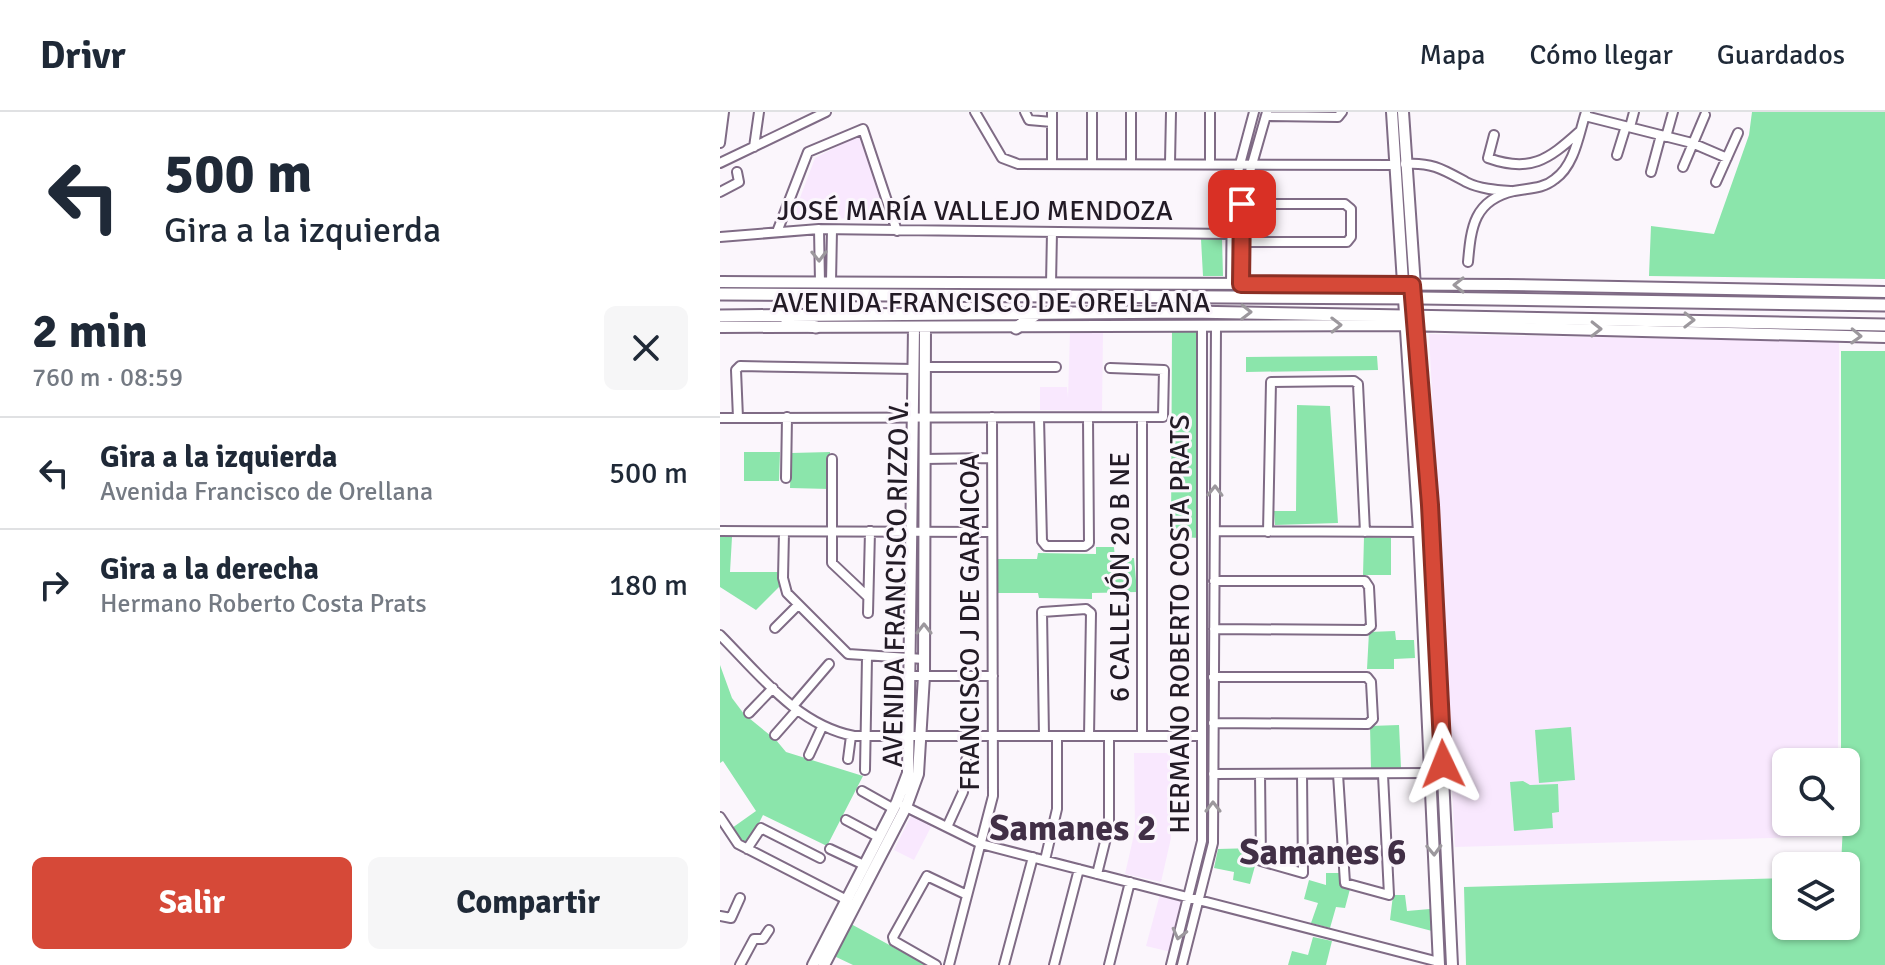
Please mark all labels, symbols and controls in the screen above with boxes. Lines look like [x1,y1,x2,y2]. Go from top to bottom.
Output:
text: Drivr [40,32,126,79]
text: Mapa [1420,38,1485,72]
text: Cómo llegar [1529,38,1673,72]
text: Guardados [1717,38,1845,72]
text: 500 m [164,139,312,208]
icon: left [32,144,136,248]
pin [1208,170,1276,238]
icon: arrive [1220,182,1264,226]
street label: JOSÉ MARÍA VALLEJO MENDOZA [777,194,1173,228]
text: Gira a la izquierda [164,208,441,253]
one-way arrow [811,250,828,263]
one-way arrow [1452,276,1465,294]
street label: AVENIDA FRANCISCO DE ORELLANA [772,286,1210,320]
text: 2 min [32,302,148,361]
one-way arrow [1240,303,1253,321]
button: close [604,306,688,390]
one-way arrow [1683,311,1696,328]
one-way arrow [1330,317,1343,334]
one-way arrow [1590,321,1603,338]
one-way arrow [1850,328,1863,345]
text: 760 m · 08:59 [32,362,183,394]
street label: AVENIDA FRANCISCO RIZZO V. [876,400,916,768]
street label: HERMANO ROBERTO COSTA PRATS [1163,414,1197,834]
text: Gira a la izquierda [100,439,337,476]
icon: left [32,451,76,495]
street label: 6 CALLEJÓN 20 B NE [1103,452,1137,702]
street label: FRANCISCO J DE GARAICOA [953,453,987,791]
text: 500 m [609,455,688,492]
text: Avenida Francisco de Orellana [100,476,433,508]
one-way arrow [1206,484,1224,497]
text: Gira a la derecha [100,551,319,588]
icon: right [32,563,76,607]
text: 180 m [609,567,688,604]
text: Hermano Roberto Costa Prats [100,588,427,620]
one-way arrow [915,622,933,635]
position arrow [1401,722,1485,806]
map controls [1772,748,1860,940]
button: search [1772,748,1860,836]
one-way arrow [1204,800,1222,813]
district label: Samanes 2 [990,806,1156,851]
district label: Samanes 6 [1240,830,1406,875]
one-way arrow [1426,844,1443,857]
button: layers [1772,852,1860,940]
button: Salir [32,857,352,949]
button: Compartir [368,857,688,949]
one-way arrow [1171,926,1188,940]

